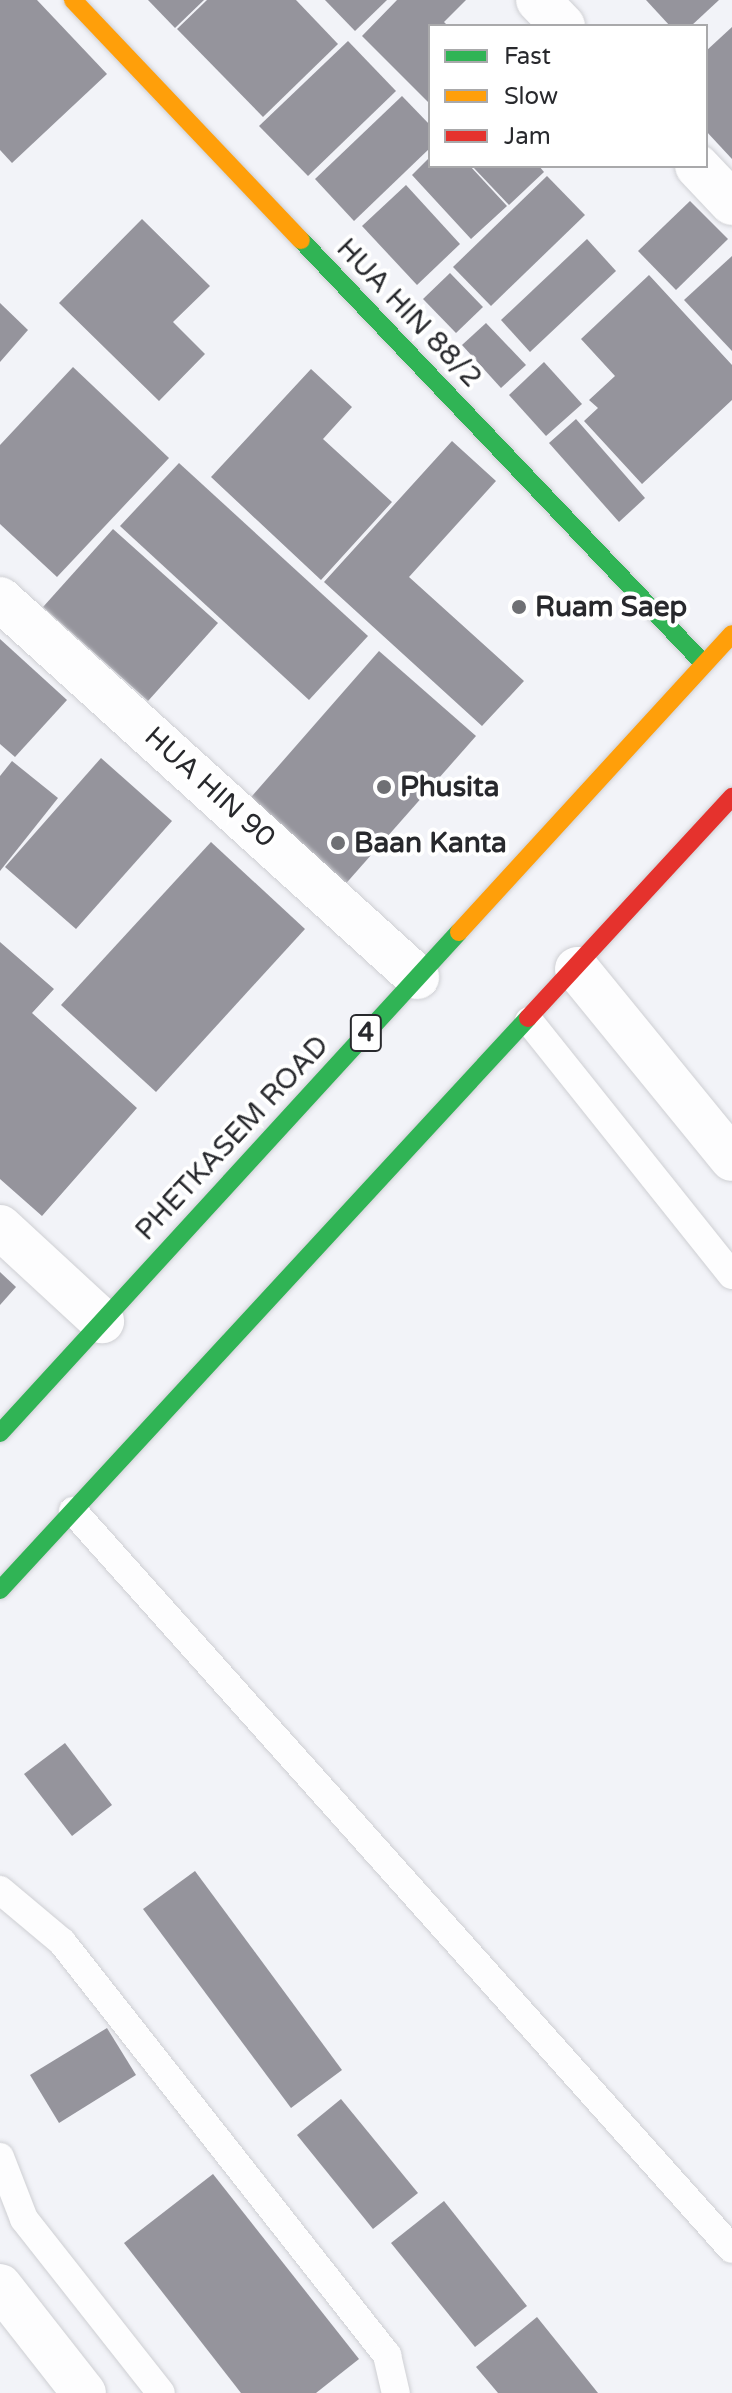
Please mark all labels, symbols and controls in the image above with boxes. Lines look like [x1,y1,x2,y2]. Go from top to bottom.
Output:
legend [428,24,708,168]
text: Fast [504,42,551,71]
text: Slow [504,82,558,111]
text: Jam [504,122,551,151]
street label: HUA HIN 88/2 [330,232,488,394]
place label: Ruam Saep [535,590,687,624]
marker: Ruam Saep [510,598,528,616]
street label: HUA HIN 90 [138,720,282,854]
place label: Phusita [400,770,499,804]
marker: Phusita [375,778,393,796]
place label: Baan Kanta [354,826,507,860]
marker: Baan Kanta [329,834,347,852]
road number: 4 [348,1011,384,1055]
street label: PHETKASEM ROAD [128,1029,336,1247]

